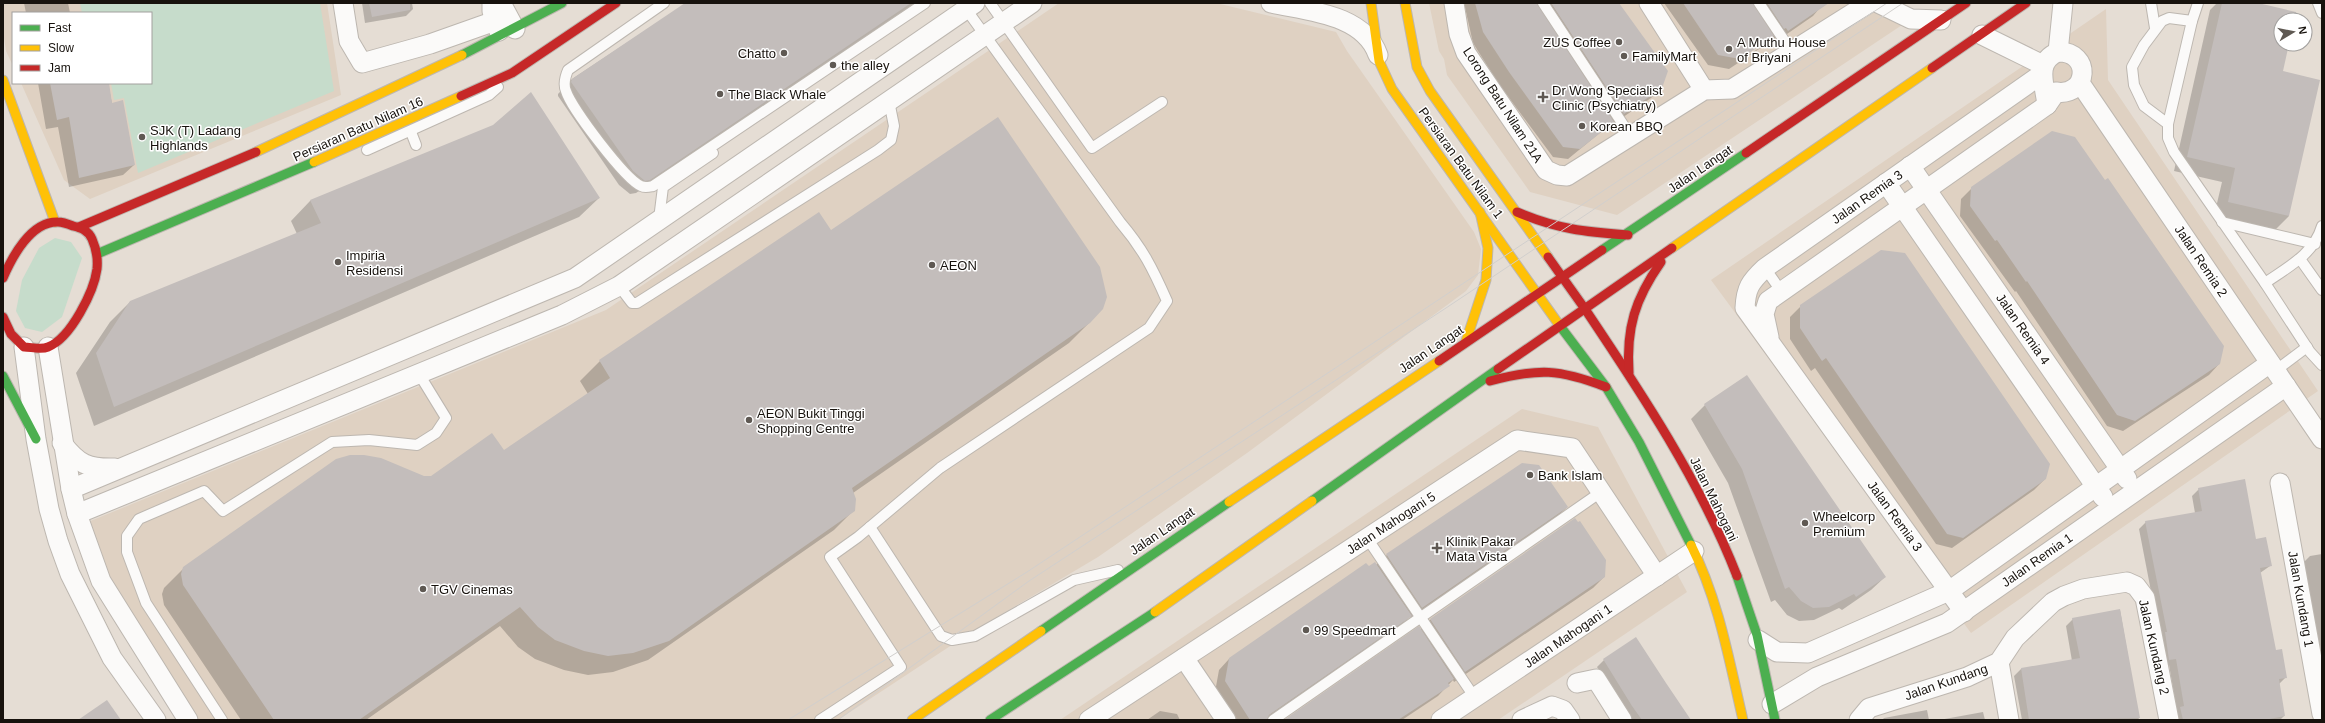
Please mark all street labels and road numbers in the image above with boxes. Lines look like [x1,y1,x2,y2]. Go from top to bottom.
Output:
street label: Lorong Batu Nilam 21A [1460,45,1546,166]
street label: Persiaran Batu Nilam 16 [291,93,425,165]
street label: Persiaran Batu Nilam 1 [1416,105,1506,221]
street label: Jalan Langat [1665,142,1735,196]
street label: Jalan Remia 3 [1829,167,1905,227]
street label: Jalan Remia 2 [2172,222,2230,300]
street label: Jalan Remia 4 [1993,291,2053,367]
street label: Jalan Langat [1396,322,1466,376]
street label: Jalan Mahogani [1687,454,1741,544]
street label: Jalan Remia 3 [1865,478,1925,554]
street label: Jalan Mahogani 5 [1344,489,1438,557]
street label: Jalan Langat [1127,504,1197,558]
street label: Jalan Remia 1 [1999,530,2075,590]
street label: Jalan Kundang 1 [2285,550,2317,648]
street label: Jalan Kundang 2 [2136,598,2172,696]
street label: Jalan Mahogani 1 [1521,601,1615,671]
street label: Jalan Kundang [1903,661,1989,703]

